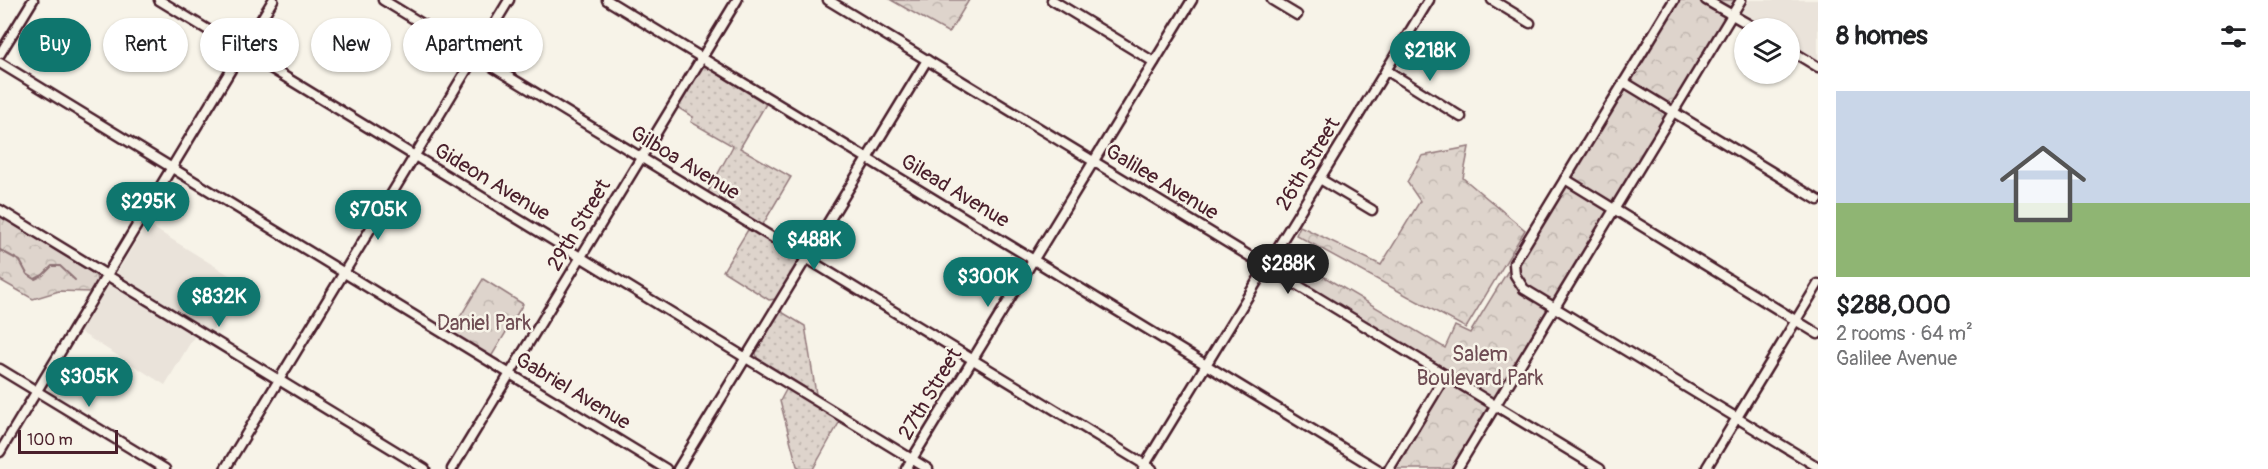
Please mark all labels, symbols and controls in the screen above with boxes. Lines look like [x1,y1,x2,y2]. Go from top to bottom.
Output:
chip: Buy [18,18,91,72]
chip: Rent [103,18,188,72]
chip: Filters [200,18,299,72]
chip: New [311,18,391,72]
chip: Apartment [403,18,543,72]
map controls [1734,18,1800,84]
button: layers [1734,18,1800,84]
text: 8 homes [1836,20,1928,52]
icon: filters [2217,20,2250,53]
pin: $218K [1388,31,1472,82]
text: $218K [1404,38,1456,63]
street label: 26th Street [1270,112,1347,215]
street label: Gilboa Avenue [625,120,745,207]
icon: home [1989,130,2097,238]
street label: Gideon Avenue [429,137,555,228]
street label: Galilee Avenue [1101,138,1224,227]
street label: Gilead Avenue [896,148,1015,234]
street label: 29th Street [541,174,617,276]
pin: $295K [106,182,190,233]
text: $295K [120,189,176,214]
pin: $705K [336,190,420,241]
text: $705K [349,197,407,222]
pin: $488K [772,220,856,271]
text: $488K [787,227,841,252]
pin: $288K [1246,244,1330,295]
text: $288K [1261,251,1315,276]
pin: $300K [946,257,1030,308]
text: $300K [957,264,1019,289]
pin: $832K [177,277,261,328]
text: $832K [191,284,247,309]
text: $288,000 [1836,289,1951,321]
park label: Daniel Park [437,310,532,337]
text: 2 rooms · 64 m² [1836,321,1973,346]
park label: Salem Boulevard Park [1417,341,1544,392]
street label: 27th Street [892,343,968,445]
street label: Gabriel Avenue [510,346,636,436]
text: Galilee Avenue [1836,346,1957,371]
pin: $305K [47,357,131,408]
text: $305K [60,364,118,389]
scale bar [18,427,118,454]
text: 100 m [27,430,73,450]

